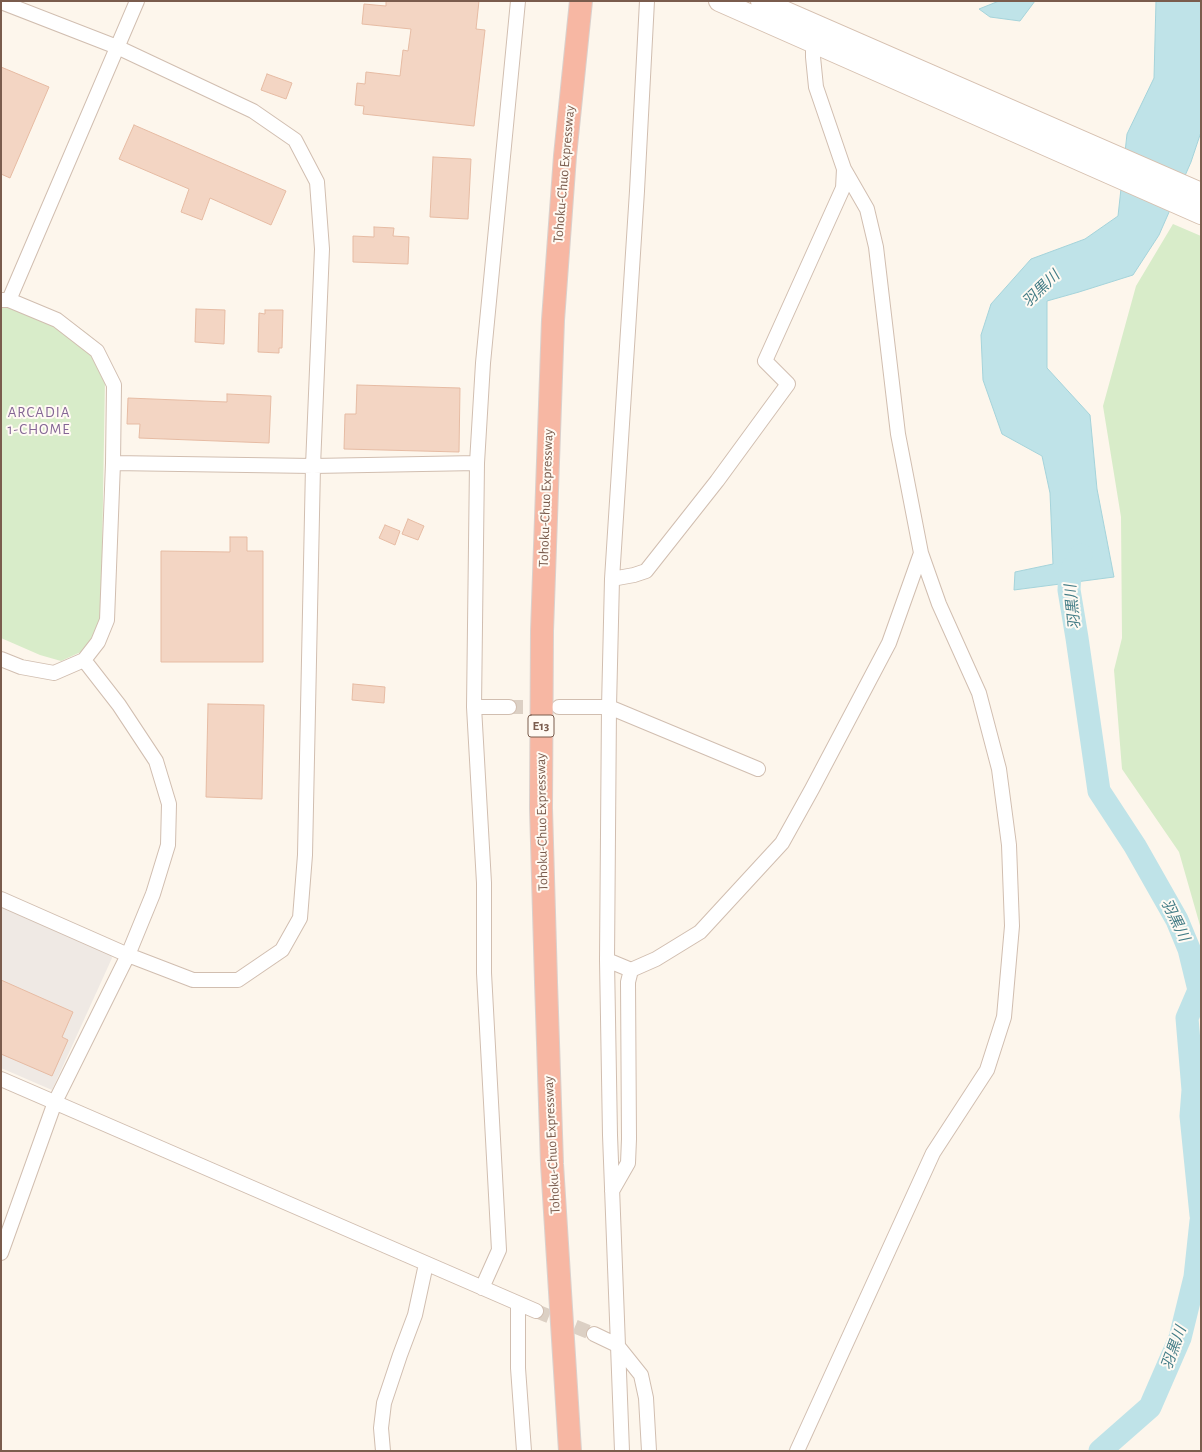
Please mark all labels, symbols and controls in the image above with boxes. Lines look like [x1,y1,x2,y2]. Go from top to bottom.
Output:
street label: Tohoku-Chuo Expressway [550,104,578,244]
water label: 羽黒川 [1019,267,1063,311]
district label: ARCADIA 1-CHOME [7,403,71,438]
street label: Tohoku-Chuo Expressway [535,429,557,567]
water label: 羽黒川 [1062,584,1084,630]
road number: E13 [528,715,554,737]
street label: Tohoku-Chuo Expressway [532,753,552,891]
water label: 羽黒川 [1157,896,1193,944]
street label: Tohoku-Chuo Expressway [540,1076,564,1214]
water label: 羽黒川 [1158,1324,1190,1372]

